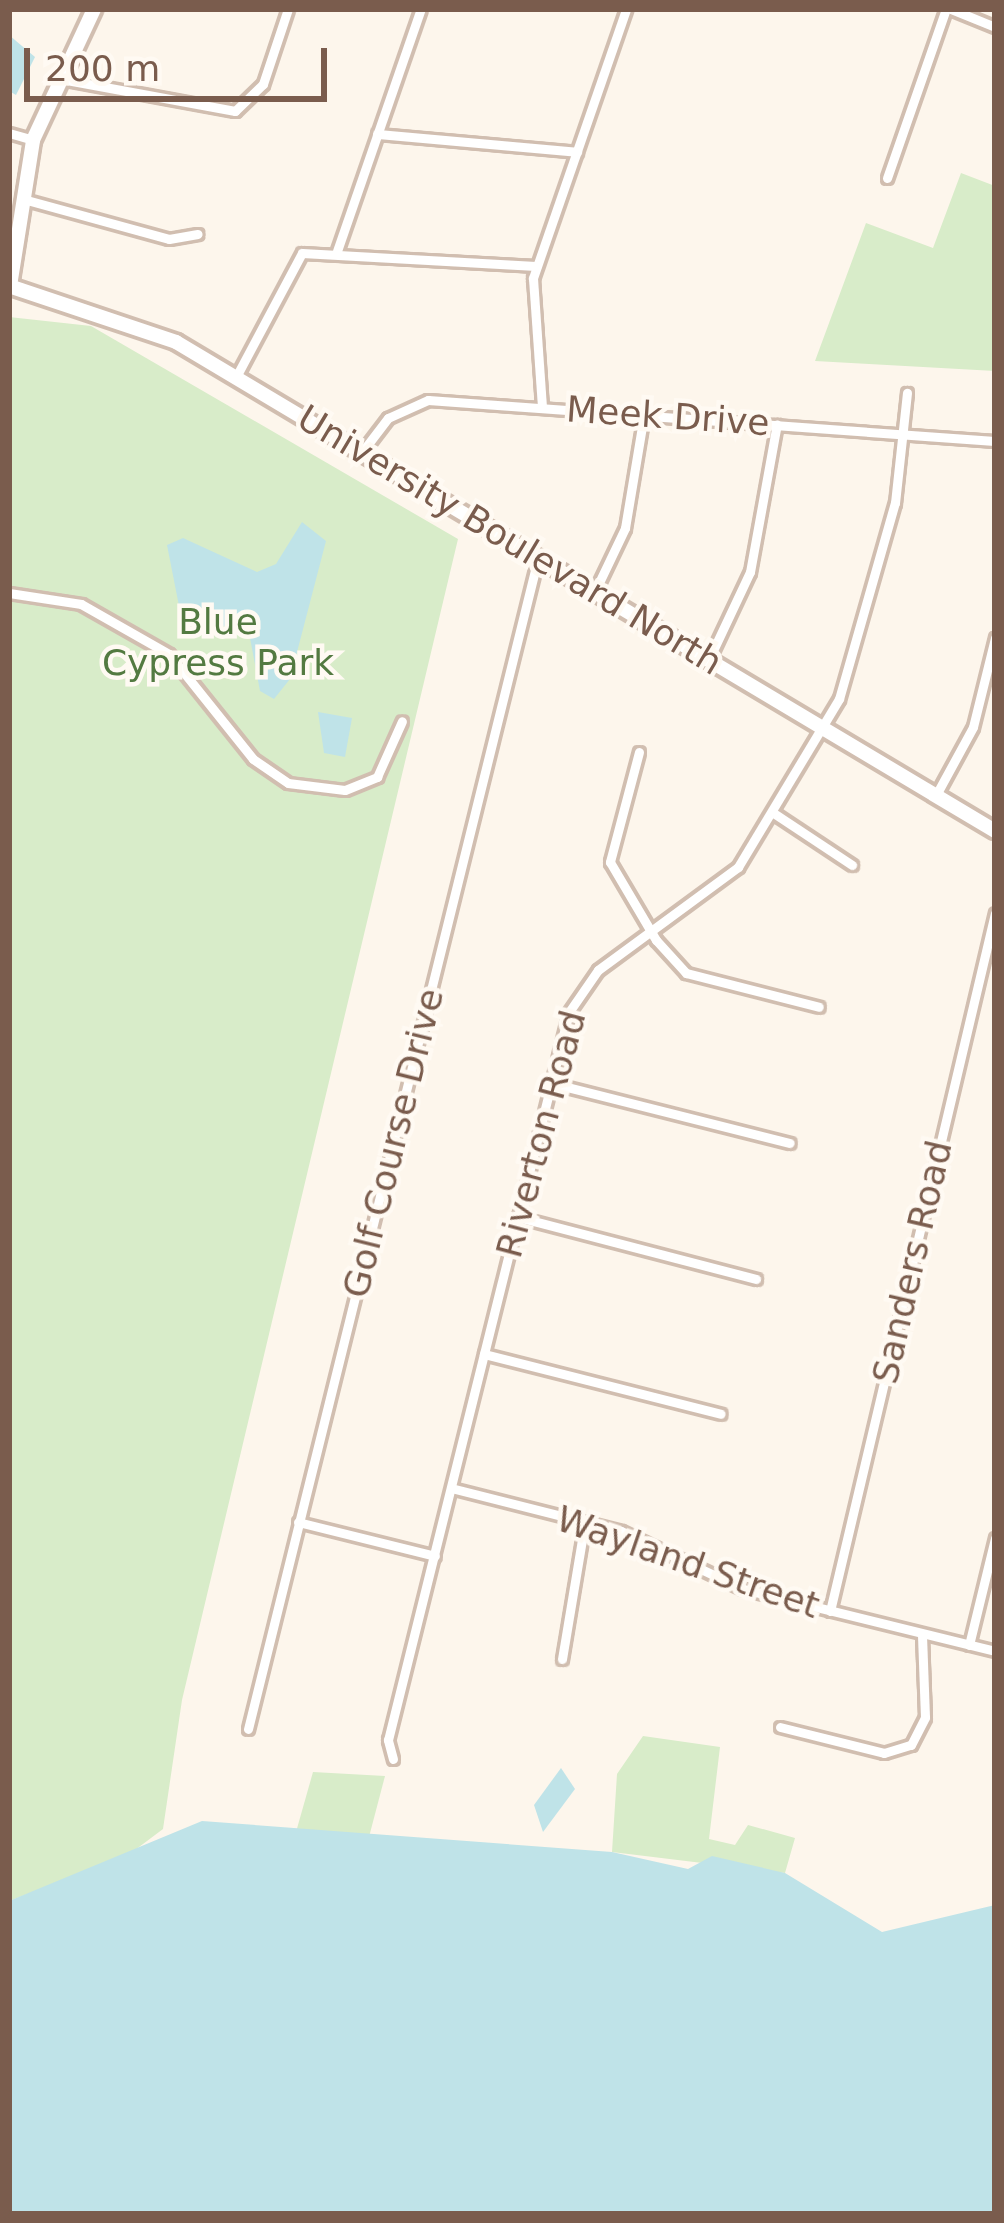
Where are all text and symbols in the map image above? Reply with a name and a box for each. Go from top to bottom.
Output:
scale bar [30,24,333,98]
text: 200 m [45,48,160,89]
street label: Meek Drive [565,387,771,445]
street label: University Boulevard North [290,396,730,684]
park label: Blue Cypress Park [102,599,334,684]
street label: Golf Course Drive [334,984,452,1302]
street label: Riverton Road [487,1006,595,1262]
street label: Sanders Road [863,1136,961,1388]
street label: Wayland Street [551,1497,825,1627]

